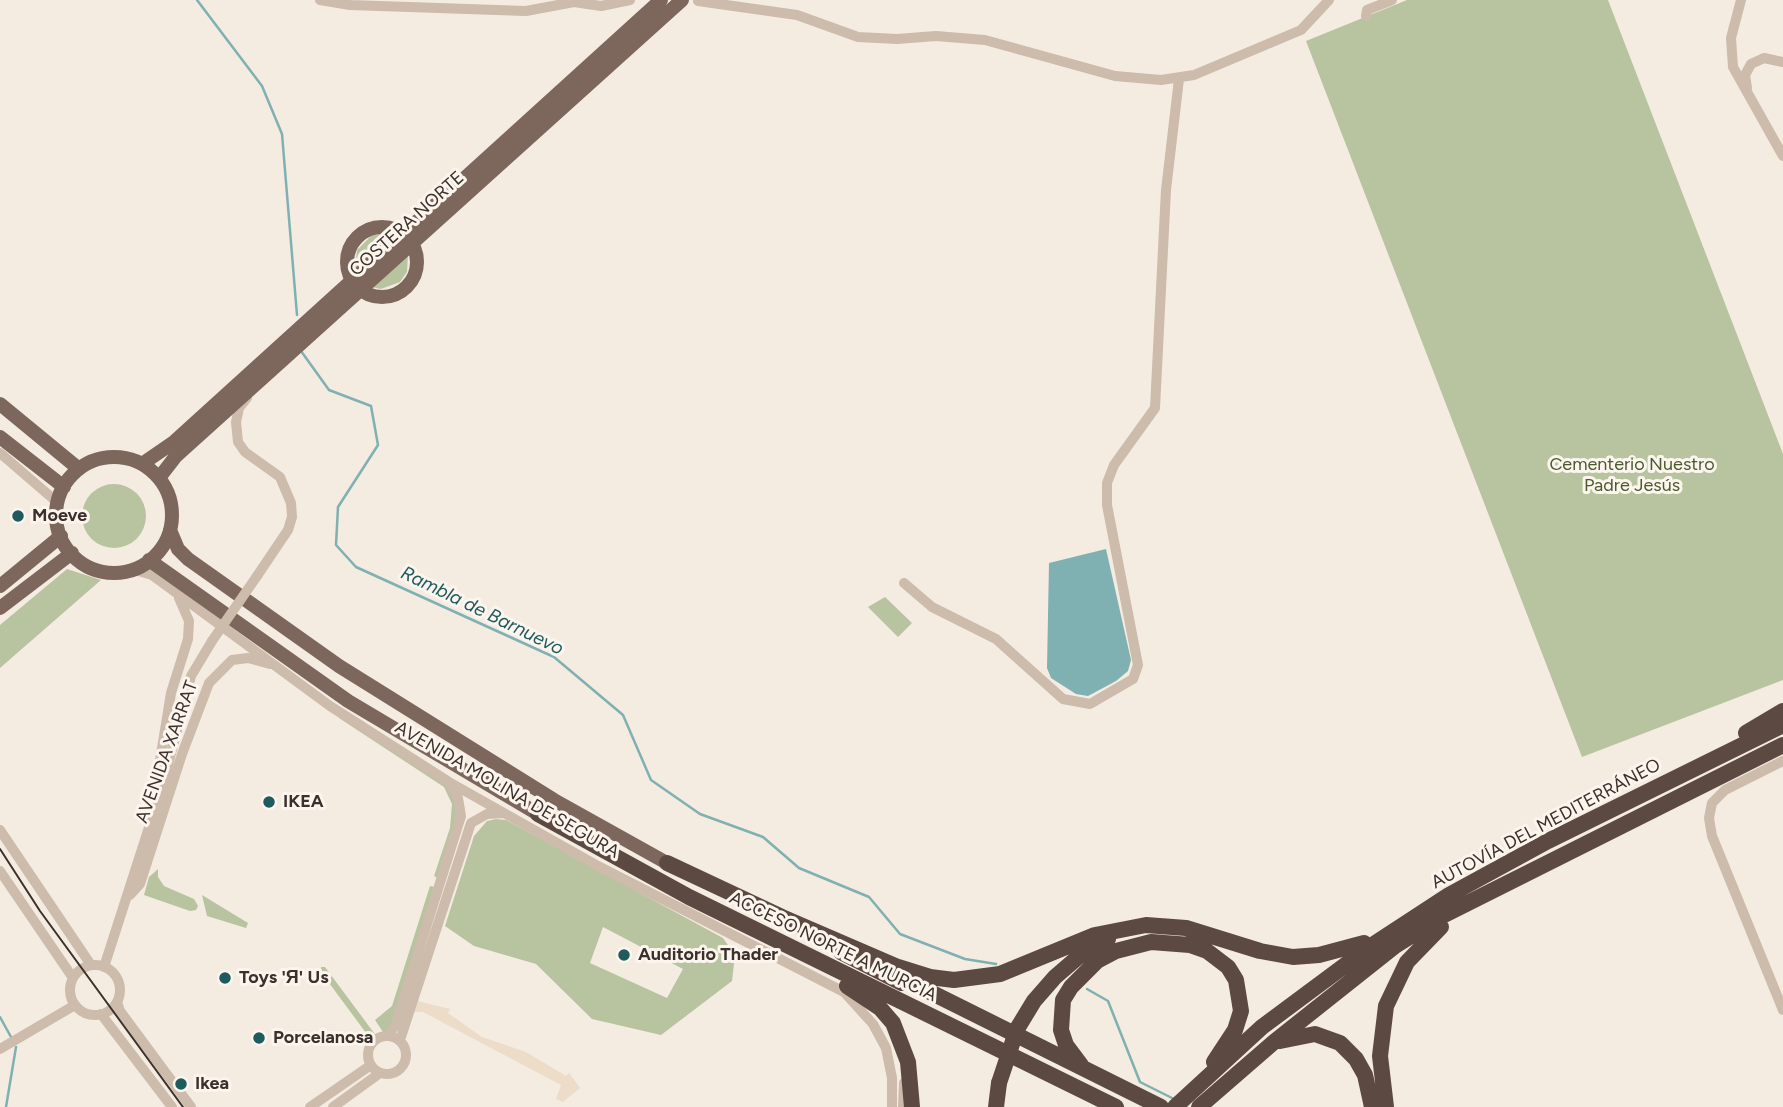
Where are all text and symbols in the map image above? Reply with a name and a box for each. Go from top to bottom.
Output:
street label: COSTERA NORTE [345,167,469,281]
park label: Cementerio Nuestro Padre Jesús [1549,454,1715,496]
place label: Moeve [32,505,87,527]
marker: Moeve [10,508,26,524]
water label: Rambla de Barnuevo [397,562,567,660]
street label: AVENIDA XARRAT [131,678,203,826]
street label: AVENIDA MOLINA DE SEGURA [391,717,623,863]
street label: AUTOVÍA DEL MEDITERRÁNEO [1428,754,1664,894]
place label: IKEA [283,791,324,813]
marker: IKEA [261,794,277,810]
street label: ACCESO NORTE A MURCIA [726,887,940,1007]
place label: Auditorio Thader [638,944,778,966]
marker: Auditorio Thader [616,947,632,963]
place label: Toys 'Я' Us [239,967,329,989]
marker: Toys 'Я' Us [217,970,233,986]
place label: Porcelanosa [273,1027,373,1049]
marker: Porcelanosa [251,1030,267,1046]
place label: Ikea [195,1073,229,1095]
marker: Ikea [173,1076,189,1092]

